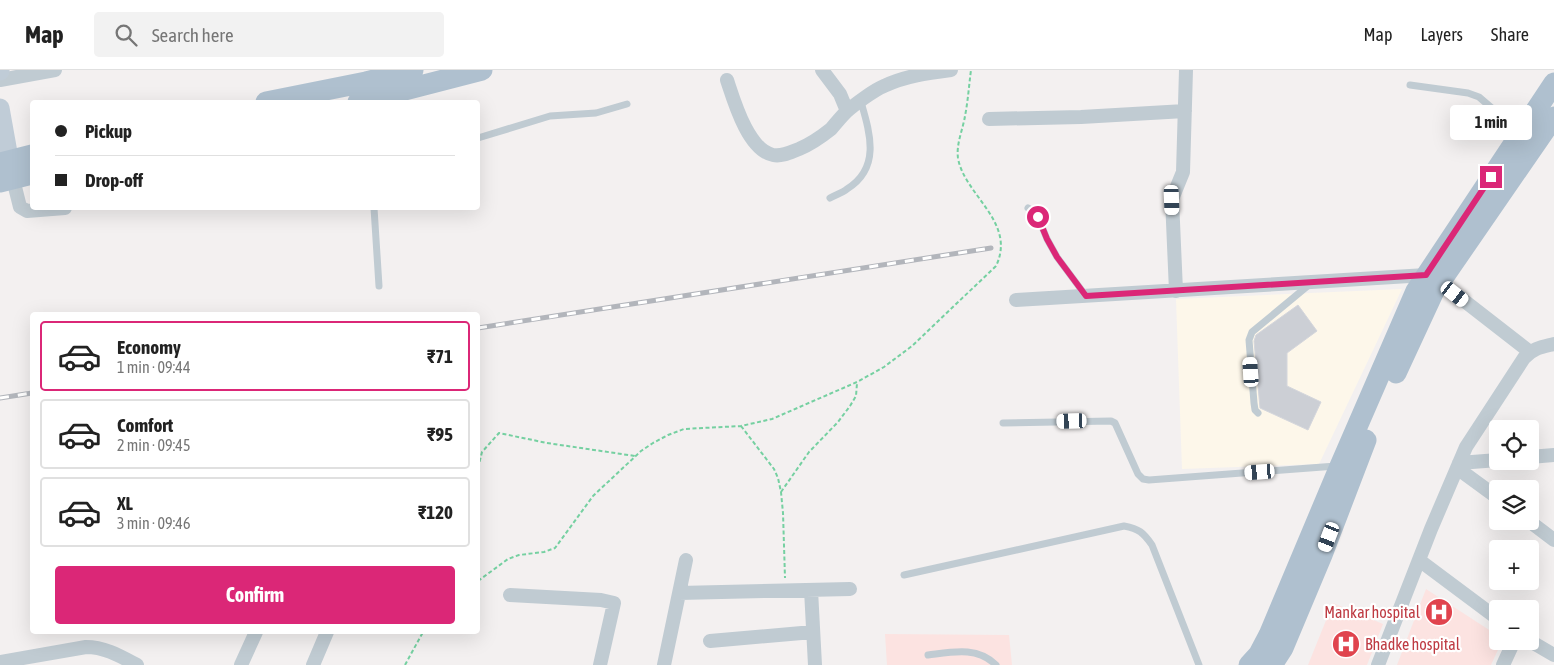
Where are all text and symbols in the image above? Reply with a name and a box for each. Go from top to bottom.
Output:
search box [94,12,444,57]
text: Map [25,21,64,48]
icon: search [112,21,140,49]
text: Search here [152,24,234,46]
text: Map [1363,24,1392,45]
text: Layers [1420,24,1463,45]
text: Share [1491,24,1529,45]
callout: 1 min [1450,104,1532,140]
text: 1 min [1475,113,1507,131]
text: Pickup [85,120,132,142]
route end [1480,166,1502,188]
text: Drop-off [85,169,143,191]
car [1163,185,1180,215]
route start [1027,206,1049,228]
car [1438,279,1471,309]
icon: car [57,334,102,379]
text: Economy [117,336,181,358]
text: ₹71 [427,345,453,367]
car [1242,357,1259,387]
text: 1 min · 09:44 [117,358,190,376]
icon: car [57,412,102,457]
car [1056,413,1087,429]
text: Comfort [117,414,173,436]
map controls [1489,420,1539,650]
button: locate [1489,420,1539,470]
text: ₹95 [427,423,453,445]
text: 2 min · 09:45 [117,436,190,454]
car [1244,463,1275,481]
button: layers [1489,480,1539,530]
icon: car [57,490,102,535]
text: XL [117,492,133,514]
text: ₹120 [418,501,453,523]
text: 3 min · 09:46 [117,514,190,532]
car [1316,520,1341,554]
button: + [1489,540,1539,590]
button: Confirm [55,566,455,624]
hospital icon: Mankar hospital [1424,597,1454,627]
button: − [1489,600,1539,650]
place label: Mankar hospital [1324,603,1421,622]
hospital icon: Bhadke hospital [1331,629,1361,659]
place label: Bhadke hospital [1365,635,1461,654]

